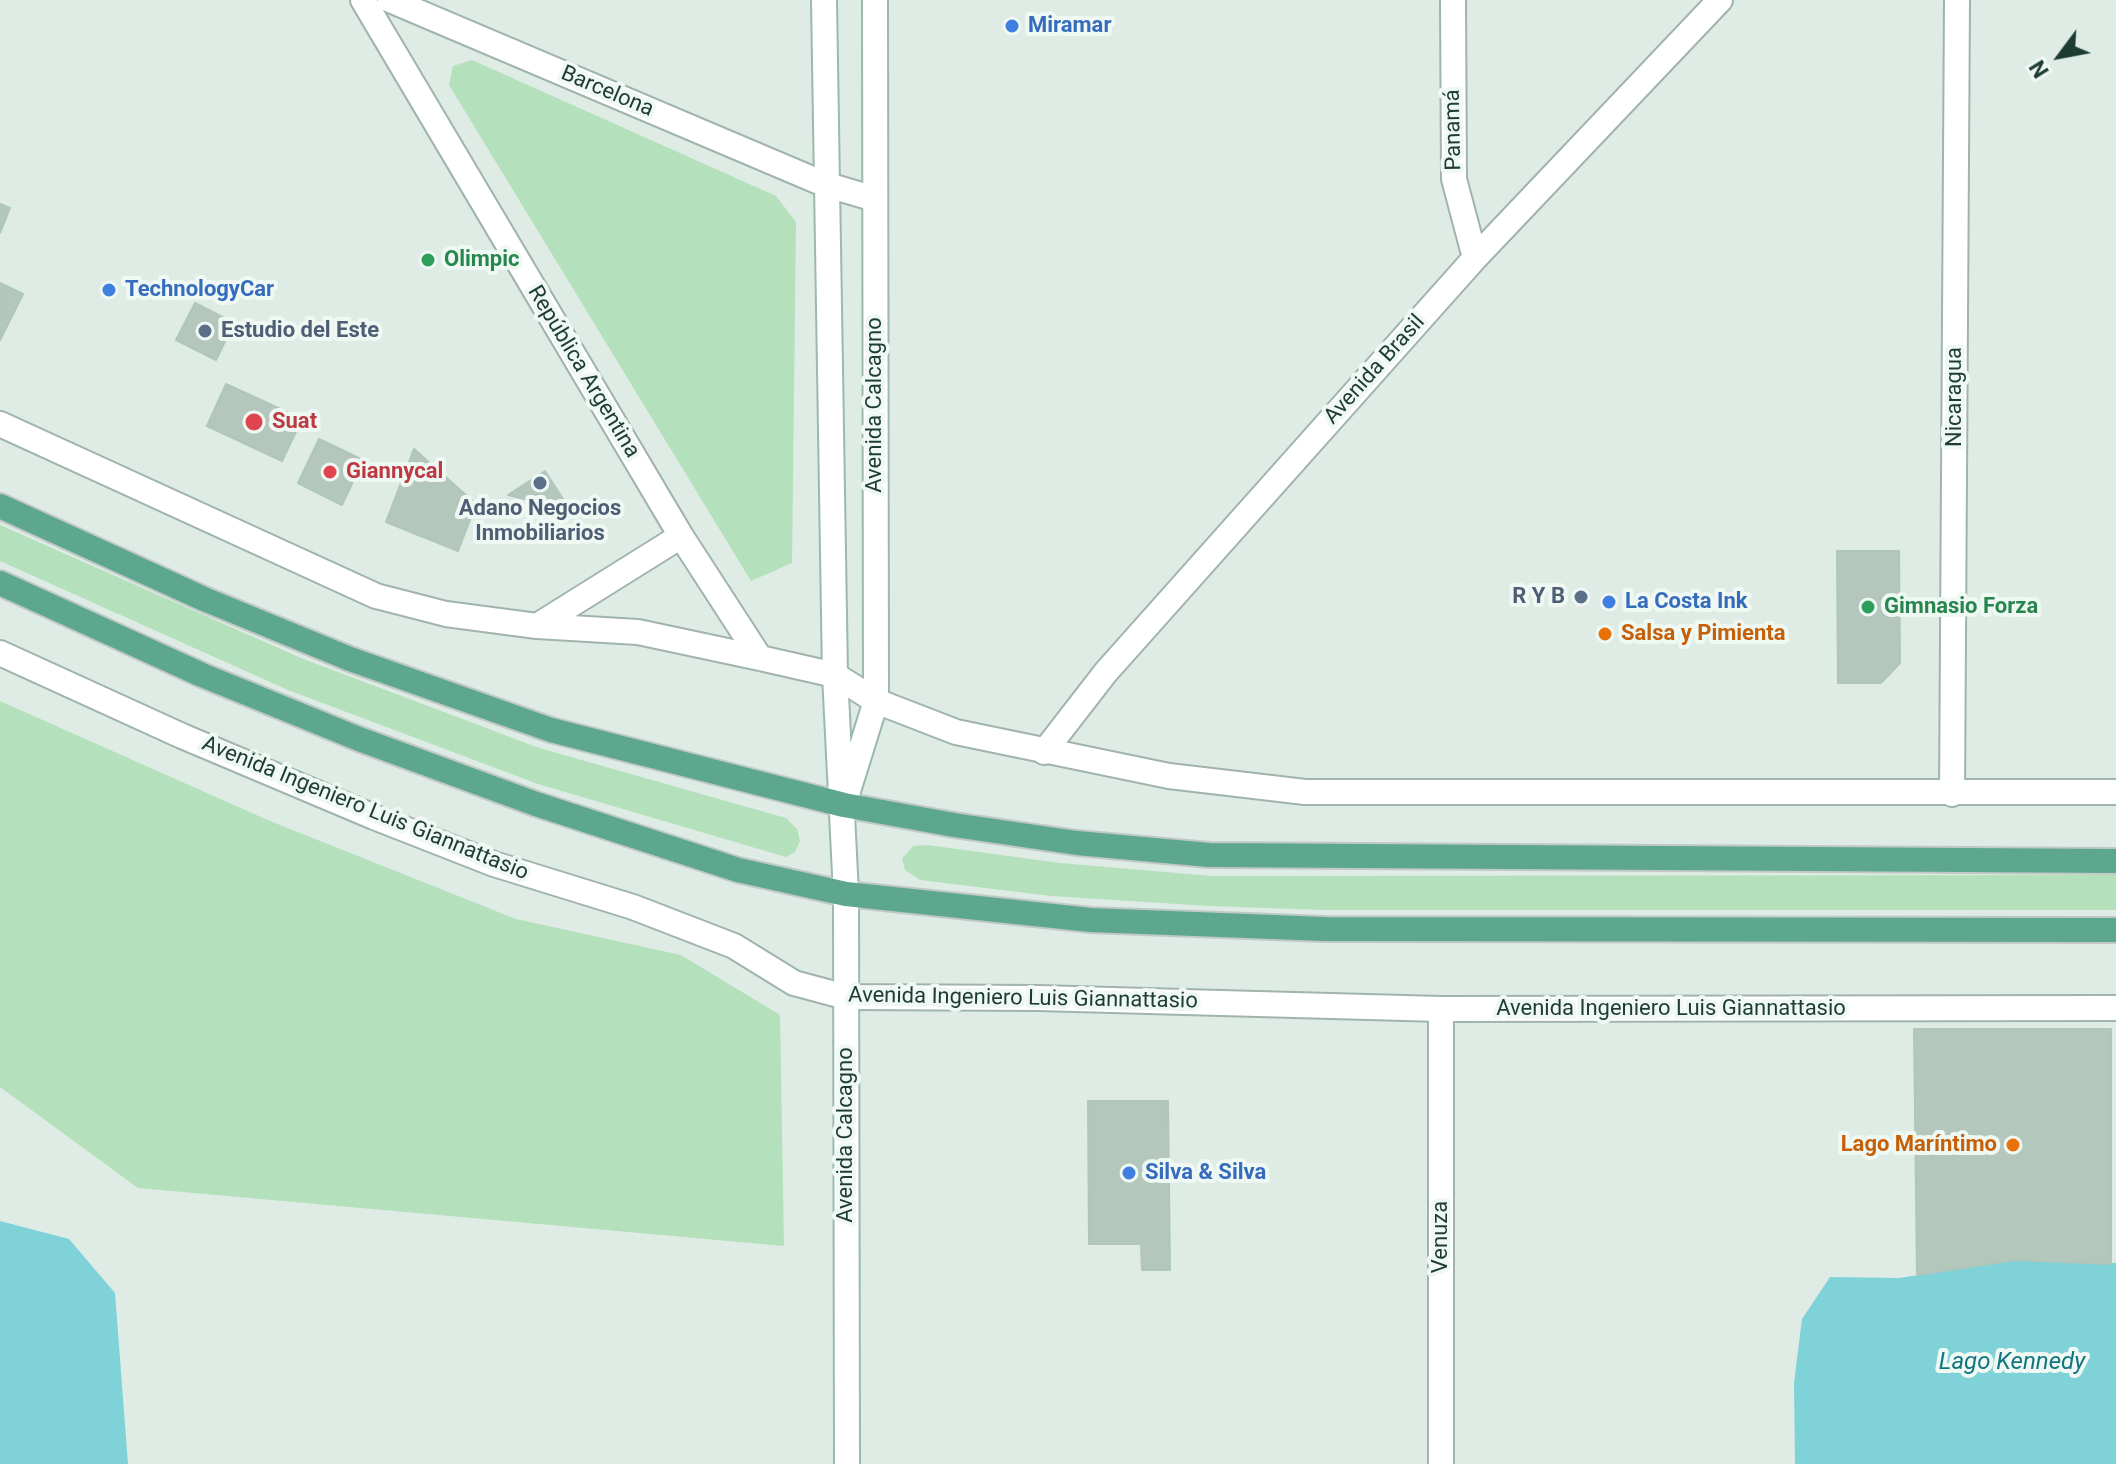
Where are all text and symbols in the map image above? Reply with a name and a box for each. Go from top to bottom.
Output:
place label: Miramar [1028,13,1111,39]
north arrow [2020,16,2100,96]
marker: Miramar [1003,17,1021,35]
text: N [2025,56,2054,82]
street label: Barcelona [557,61,657,123]
street label: Panamá [1440,89,1468,171]
place label: Olimpic [444,247,520,273]
marker: Olimpic [419,251,437,269]
place label: TechnologyCar [125,277,274,303]
marker: TechnologyCar [100,281,118,299]
street label: República Argentina [521,281,645,463]
street label: Avenida Brasil [1319,310,1431,430]
street label: Avenida Calcagno [862,317,888,493]
place label: Estudio del Este [221,318,379,344]
marker: Estudio del Este [196,322,214,340]
street label: Nicaragua [1942,347,1968,447]
place label: Suat [272,409,317,435]
marker: Suat [243,411,265,433]
place label: Giannycal [346,459,443,485]
marker: Giannycal [321,463,339,481]
marker: Adano Negocios Inmobiliarios [531,474,549,492]
place label: Adano Negocios Inmobiliarios [459,496,621,548]
place label: R Y B [1512,584,1565,610]
marker: R Y B [1572,588,1590,606]
place label: La Costa Ink [1625,589,1747,615]
marker: La Costa Ink [1600,593,1618,611]
place label: Gimnasio Forza [1884,594,2038,620]
marker: Gimnasio Forza [1859,598,1877,616]
place label: Salsa y Pimienta [1621,621,1786,647]
marker: Salsa y Pimienta [1596,625,1614,643]
street label: Avenida Ingeniero Luis Giannattasio [198,731,532,887]
street label: Avenida Ingeniero Luis Giannattasio [848,983,1198,1015]
street label: Avenida Ingeniero Luis Giannattasio [1496,996,1846,1022]
street label: Avenida Calcagno [833,1047,859,1223]
place label: Lago Maríntimo [1841,1132,1997,1158]
marker: Lago Maríntimo [2004,1136,2022,1154]
place label: Silva & Silva [1145,1160,1266,1186]
marker: Silva & Silva [1120,1164,1138,1182]
street label: Venuza [1428,1201,1454,1273]
water label: Lago Kennedy [1939,1349,2085,1377]

